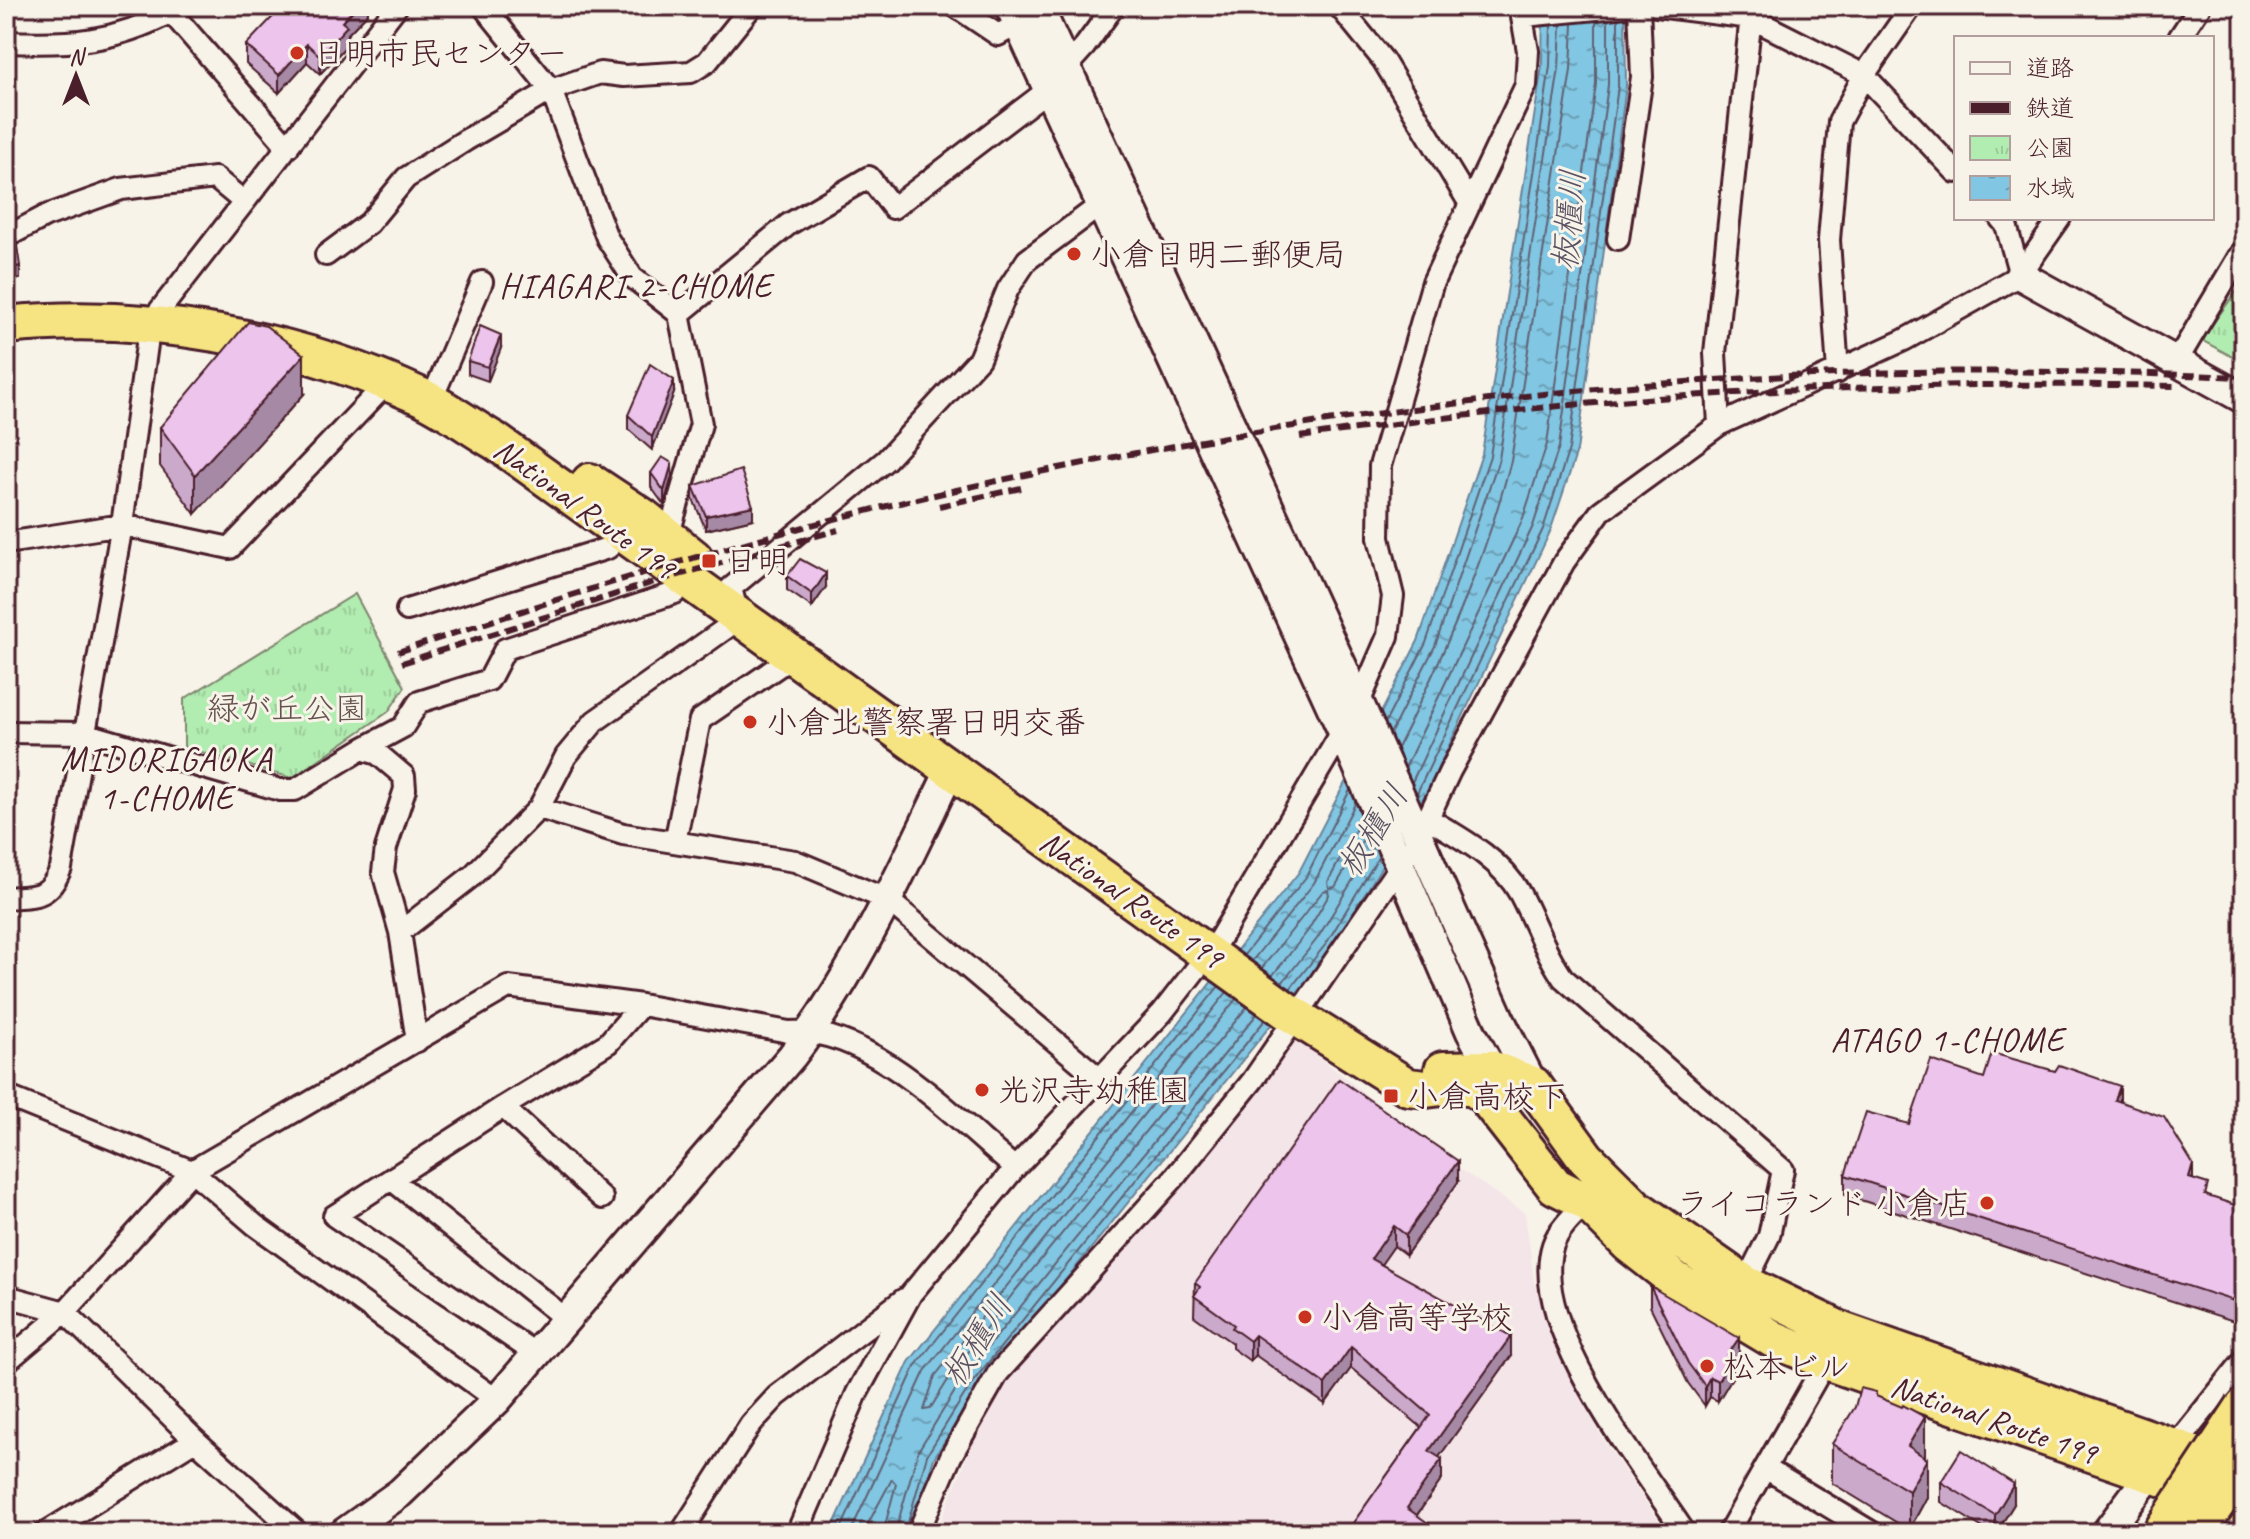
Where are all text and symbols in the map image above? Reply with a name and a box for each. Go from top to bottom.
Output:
place label: 日明市民センター [313,33,568,74]
north arrow [36,36,116,116]
legend [1954,36,2214,220]
text: N [69,43,86,71]
marker: 日明市民センター [288,44,306,62]
text: 道路 [2026,53,2074,83]
text: 鉄道 [2026,93,2074,123]
text: 公園 [2026,133,2074,163]
water label: 板櫃川 [1543,167,1594,273]
text: 水域 [2026,173,2074,203]
place label: 小倉日明二郵便局 [1090,234,1346,275]
marker: 小倉日明二郵便局 [1065,245,1083,263]
district label: HIAGARI 2-CHOME [499,264,775,307]
street label: National Route 199 [486,429,686,590]
place label: 日明 [725,541,789,582]
marker: 日明 [700,552,718,570]
park label: 緑が丘公園 [207,688,367,729]
place label: 小倉北警察署日明交番 [766,702,1086,743]
marker: 小倉北警察署日明交番 [741,713,759,731]
district label: MIDORIGAOKA 1-CHOME [61,737,273,819]
water label: 板櫃川 [1327,776,1418,885]
street label: National Route 199 [1032,821,1233,979]
district label: ATAGO 1-CHOME [1831,1018,2067,1061]
place label: 光沢寺幼稚園 [998,1070,1190,1111]
place label: 小倉高校下 [1407,1076,1567,1117]
marker: 光沢寺幼稚園 [973,1081,991,1099]
marker: 小倉高校下 [1382,1087,1400,1105]
place label: ライコランド 小倉店 [1677,1183,1971,1224]
marker: ライコランド 小倉店 [1978,1194,1996,1212]
water label: 板櫃川 [931,1286,1022,1395]
place label: 小倉高等学校 [1321,1297,1513,1338]
marker: 小倉高等学校 [1296,1308,1314,1326]
place label: 松本ビル [1723,1346,1850,1387]
marker: 松本ビル [1698,1357,1716,1375]
street label: National Route 199 [1886,1365,2104,1475]

